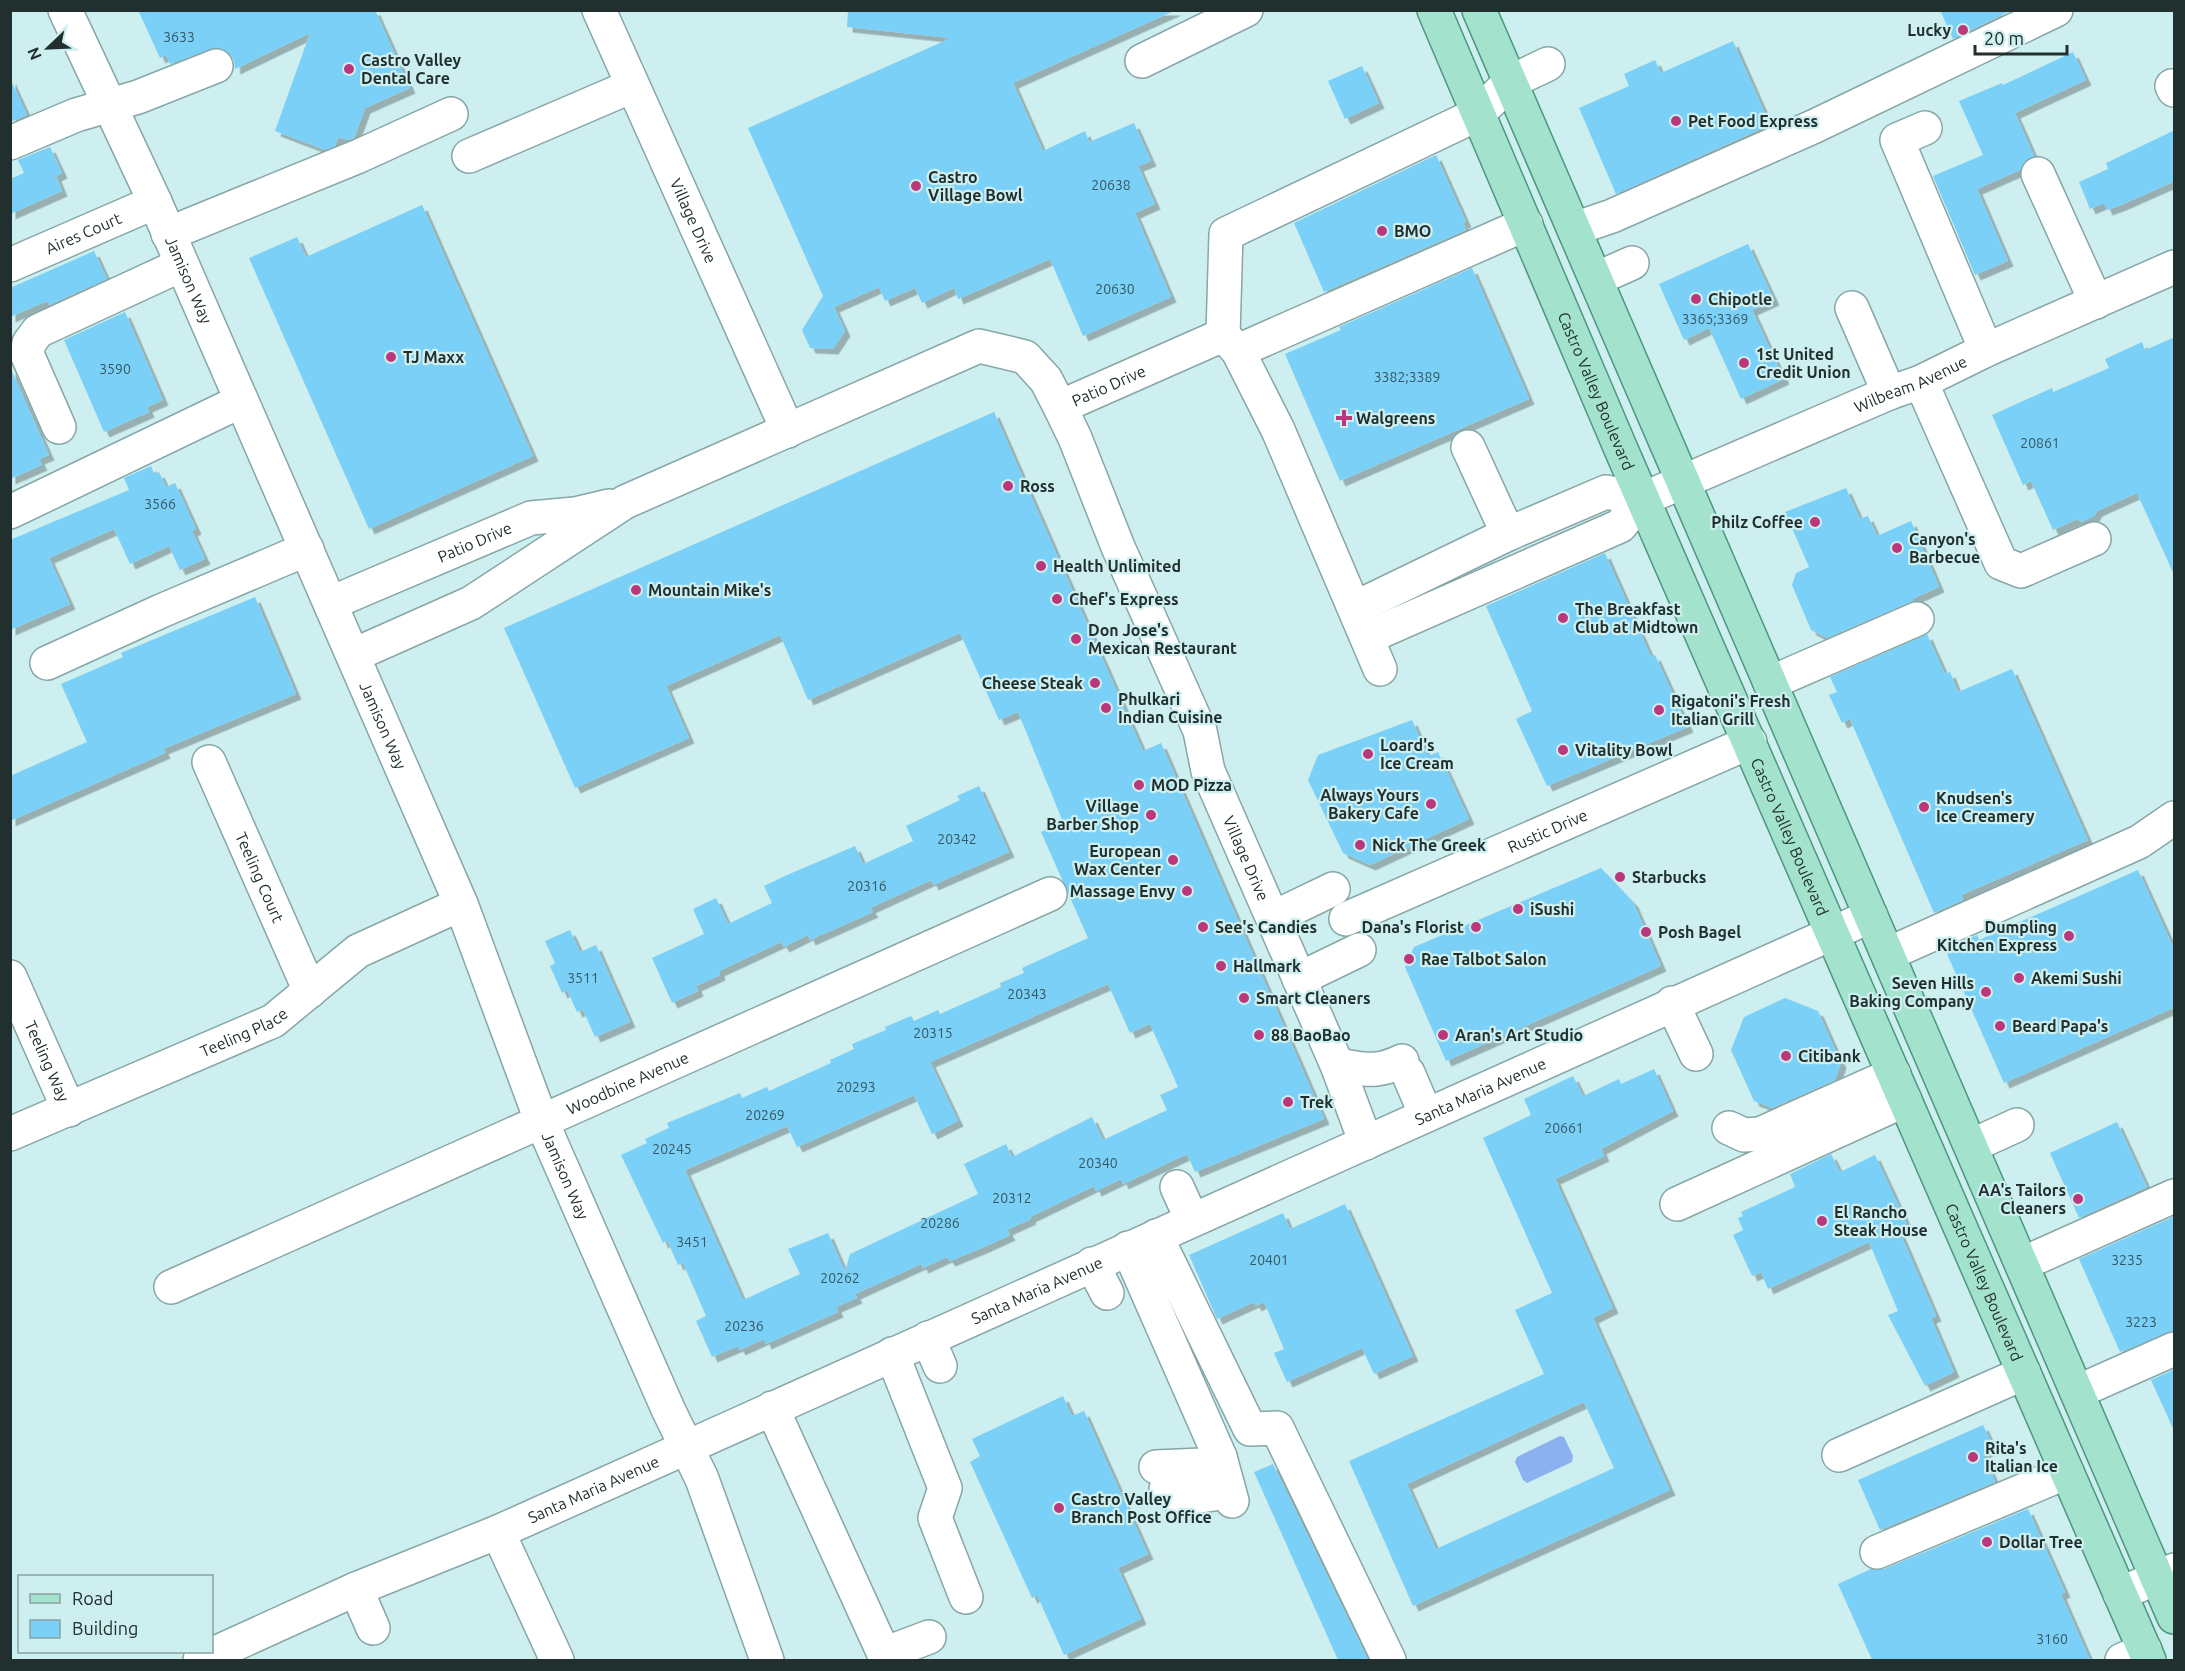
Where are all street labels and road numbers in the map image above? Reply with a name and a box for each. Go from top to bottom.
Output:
street label: Village Drive [667,176,720,266]
street label: Aires Court [43,209,125,257]
street label: Jamison Way [162,233,216,327]
street label: Castro Valley Boulevard [1554,309,1638,473]
street label: Wilbeam Avenue [1851,352,1970,416]
street label: Patio Drive [1069,361,1148,410]
street label: Patio Drive [435,518,514,566]
street label: Jamison Way [356,679,410,772]
street label: Castro Valley Boulevard [1748,755,1832,918]
street label: Rustic Drive [1505,805,1590,856]
street label: Village Drive [1220,813,1273,903]
street label: Teeling Court [232,829,288,926]
street label: Teeling Place [197,1004,291,1060]
street label: Teeling Way [22,1018,73,1104]
street label: Woodbine Avenue [564,1048,691,1118]
street label: Santa Maria Avenue [1412,1054,1549,1129]
street label: Jamison Way [538,1129,593,1222]
street label: Castro Valley Boulevard [1942,1200,2027,1364]
street label: Santa Maria Avenue [968,1253,1105,1328]
street label: Santa Maria Avenue [525,1452,662,1526]

